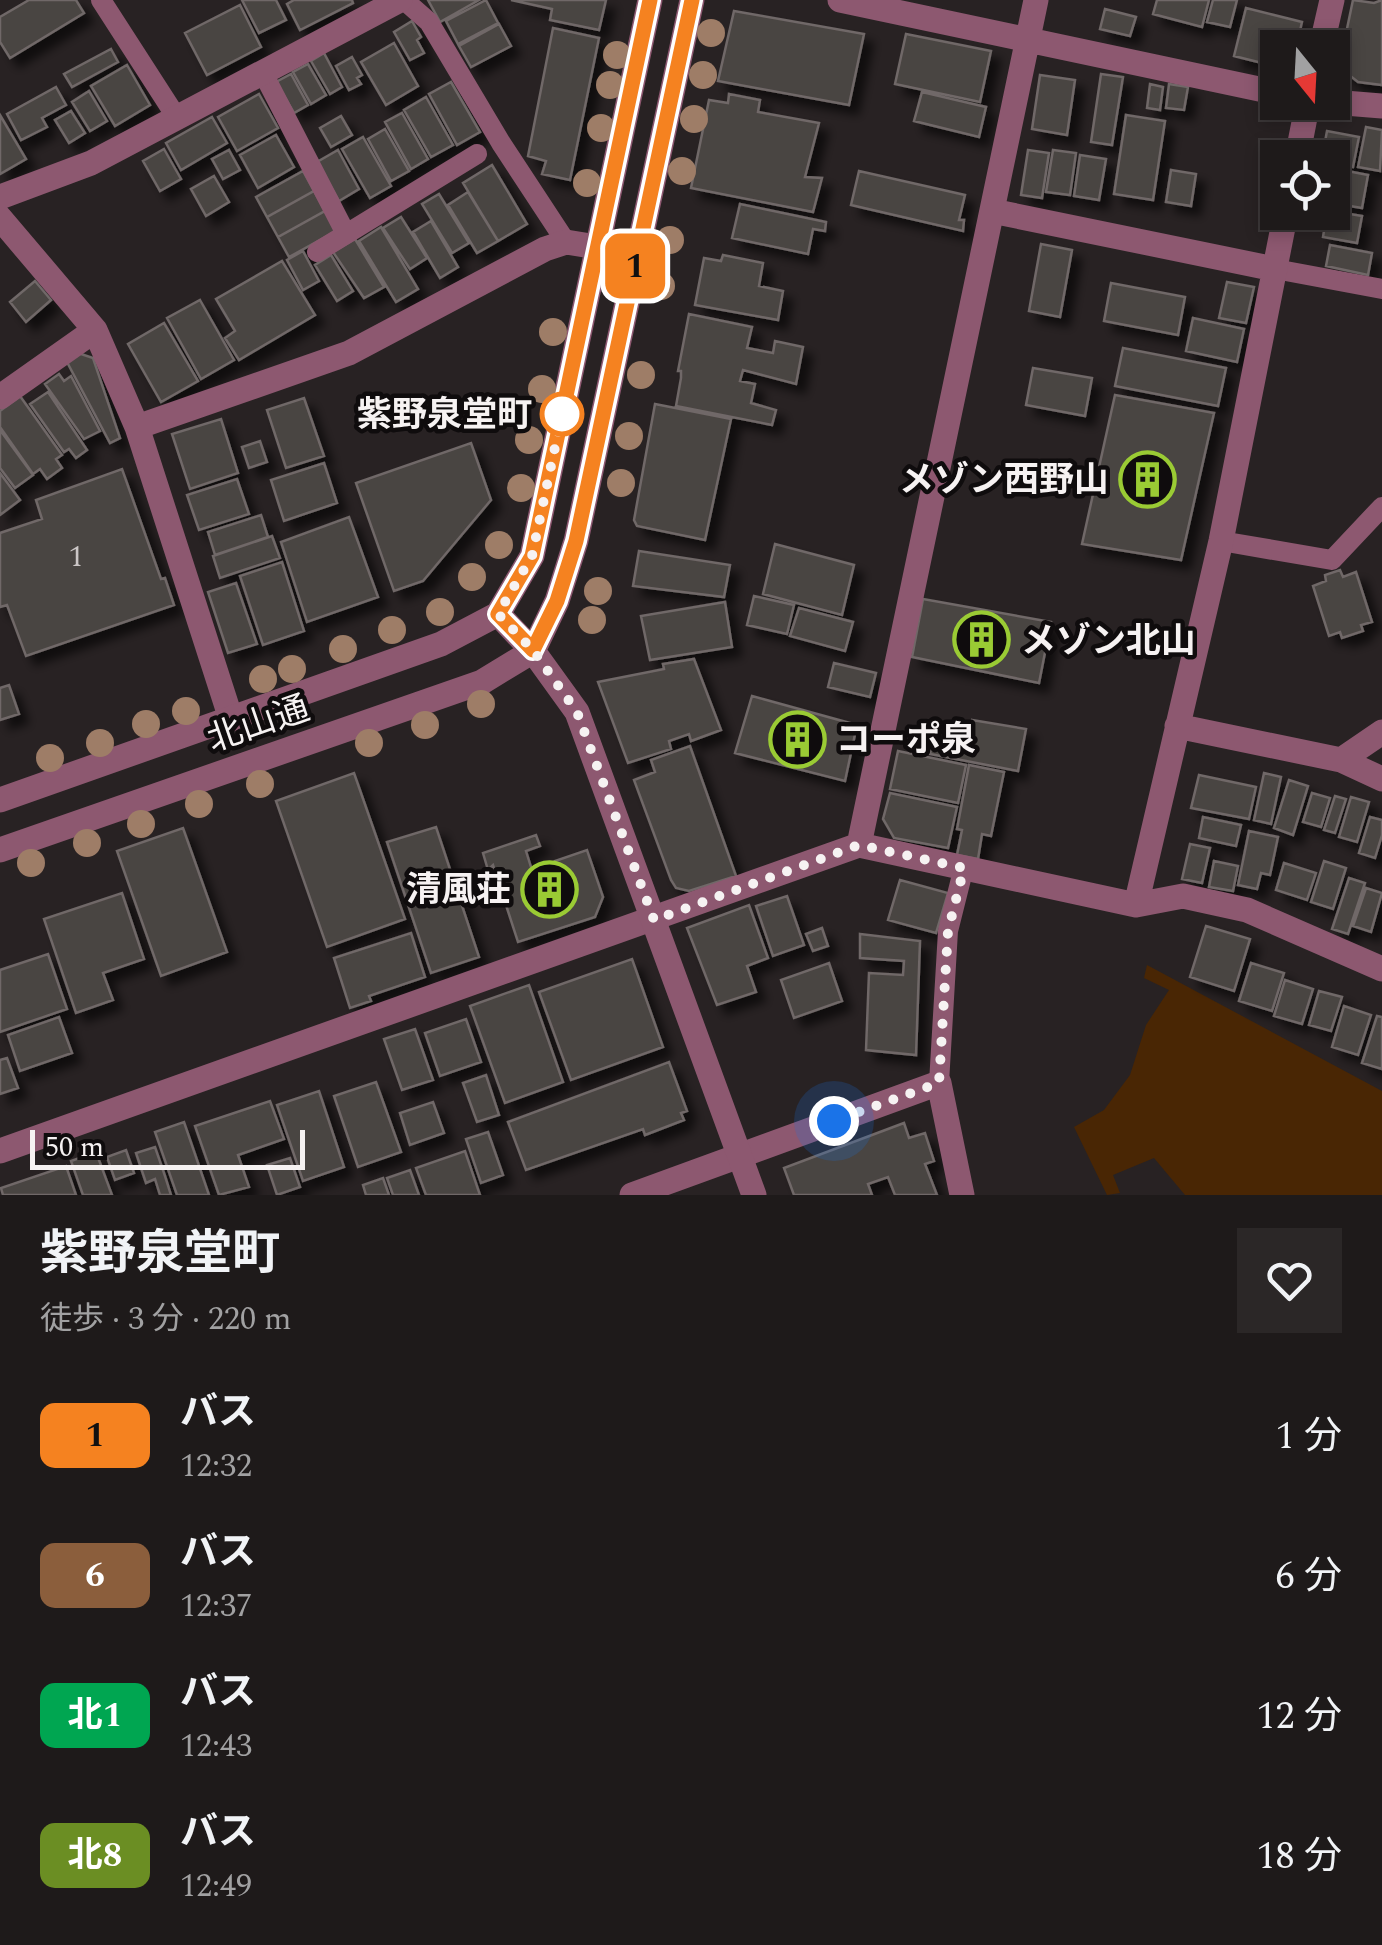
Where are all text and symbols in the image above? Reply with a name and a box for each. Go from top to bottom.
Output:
north arrow [1260,30,1350,120]
map controls [1260,30,1350,230]
button: locate [1260,140,1350,230]
line badge: 1 [602,234,668,298]
text: 1 [625,240,645,293]
place label: 紫野泉堂町 [357,389,532,442]
marker: 紫野泉堂町 [541,393,583,435]
building icon: メゾン西野山 [1118,449,1178,509]
place label: メゾン西野山 [899,454,1109,507]
house number: 1 [69,534,84,580]
building icon: メゾン北山 [952,610,1012,670]
place label: メゾン北山 [1021,615,1196,668]
street label: 北山通 [200,682,317,767]
building icon: コーポ泉 [767,709,827,769]
place label: コーポ泉 [836,714,976,767]
building icon: 清風荘 [520,859,580,919]
place label: 清風荘 [406,864,511,917]
your location [809,1096,859,1146]
scale bar [30,1125,305,1170]
text: 50 m [45,1126,104,1169]
text: 紫野泉堂町 [40,1218,280,1291]
button: heart [1237,1228,1342,1333]
text: 徒歩 · 3 分 · 220 m [40,1295,292,1344]
text: バス [180,1384,256,1442]
text: 1 分 [1275,1408,1342,1466]
text: 1 [85,1409,105,1462]
text: 12:32 [180,1442,252,1491]
text: バス [180,1524,256,1582]
text: 6 分 [1275,1548,1342,1606]
text: 6 [85,1549,105,1602]
text: 12:37 [180,1582,252,1631]
text: バス [180,1664,256,1722]
text: 12 分 [1256,1688,1342,1746]
text: 北1 [68,1689,122,1742]
text: 12:43 [180,1722,252,1771]
text: バス [180,1804,256,1862]
text: 18 分 [1256,1828,1342,1886]
text: 北8 [68,1829,122,1882]
text: 12:49 [180,1862,252,1911]

